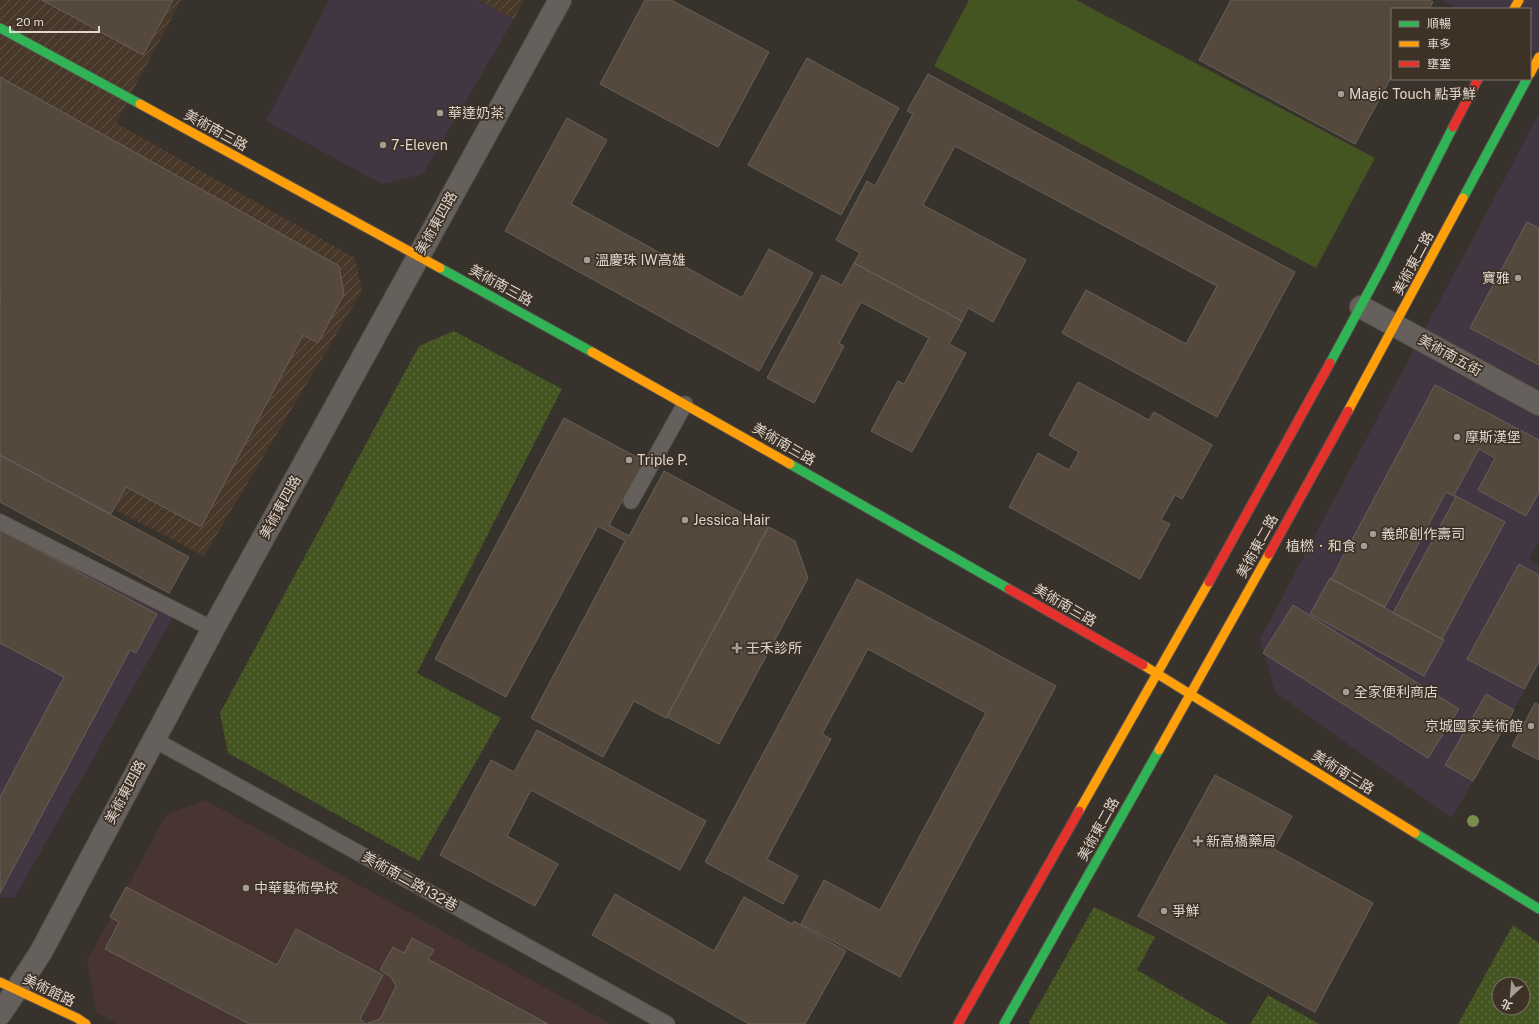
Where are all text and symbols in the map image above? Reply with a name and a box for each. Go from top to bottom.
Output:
scale bar [10,8,99,34]
legend [1391,8,1531,80]
text: 20 m [16,15,44,29]
text: 順暢 [1427,17,1451,31]
text: 車多 [1427,37,1451,51]
text: 壅塞 [1427,57,1451,71]
place label: Magic Touch 點爭鮮 [1349,86,1477,102]
marker: Magic Touch 點爭鮮 [1336,89,1346,99]
place label: 華達奶茶 [448,105,504,121]
street label: 美術南三路 [182,106,250,154]
marker: 華達奶茶 [435,108,445,118]
place label: 7-Eleven [391,137,448,153]
marker: 7-Eleven [378,140,388,150]
street label: 美術東四路 [412,189,460,257]
street label: 美術東二路 [1390,228,1436,298]
place label: 溫慶珠 IW高雄 [595,252,686,268]
marker: 溫慶珠 IW高雄 [582,255,592,265]
street label: 美術南三路 [467,261,535,309]
place label: 寶雅 [1482,270,1510,286]
marker: 寶雅 [1513,273,1523,283]
street label: 美術南五街 [1416,331,1484,379]
street label: 美術南三路 [750,420,818,468]
place label: 摩斯漢堡 [1465,429,1521,445]
marker: 摩斯漢堡 [1452,432,1462,442]
place label: Triple P. [637,452,688,468]
marker: Triple P. [624,455,634,465]
street label: 美術東四路 [256,473,304,541]
place label: Jessica Hair [693,512,770,528]
street label: 美術東二路 [1233,512,1281,580]
marker: Jessica Hair [680,515,690,525]
place label: 義郎創作壽司 [1381,526,1465,542]
marker: 義郎創作壽司 [1368,529,1378,539]
place label: 植橪．和食 [1286,538,1356,554]
marker: 植橪．和食 [1359,541,1369,551]
street label: 美術南三路 [1031,581,1099,629]
place label: 壬禾診所 [746,640,802,656]
marker: 壬禾診所 [731,642,743,654]
place label: 全家便利商店 [1354,684,1438,700]
marker: 全家便利商店 [1341,687,1351,697]
place label: 京城國家美術館 [1425,718,1523,734]
marker: 京城國家美術館 [1526,721,1536,731]
street label: 美術南三路 [1309,747,1377,797]
street label: 美術東四路 [102,757,148,827]
street label: 美術東二路 [1074,795,1122,863]
place label: 新高橋藥局 [1206,833,1276,849]
marker: 新高橋藥局 [1193,836,1203,846]
street label: 美術南二路132巷 [359,848,461,914]
place label: 中華藝術學校 [254,880,338,896]
marker: 中華藝術學校 [241,883,251,893]
place label: 爭鮮 [1172,903,1200,919]
marker: 爭鮮 [1159,906,1169,916]
street label: 美術館路 [20,971,78,1009]
north arrow [1491,976,1531,1016]
text: 北 [1499,997,1514,1013]

